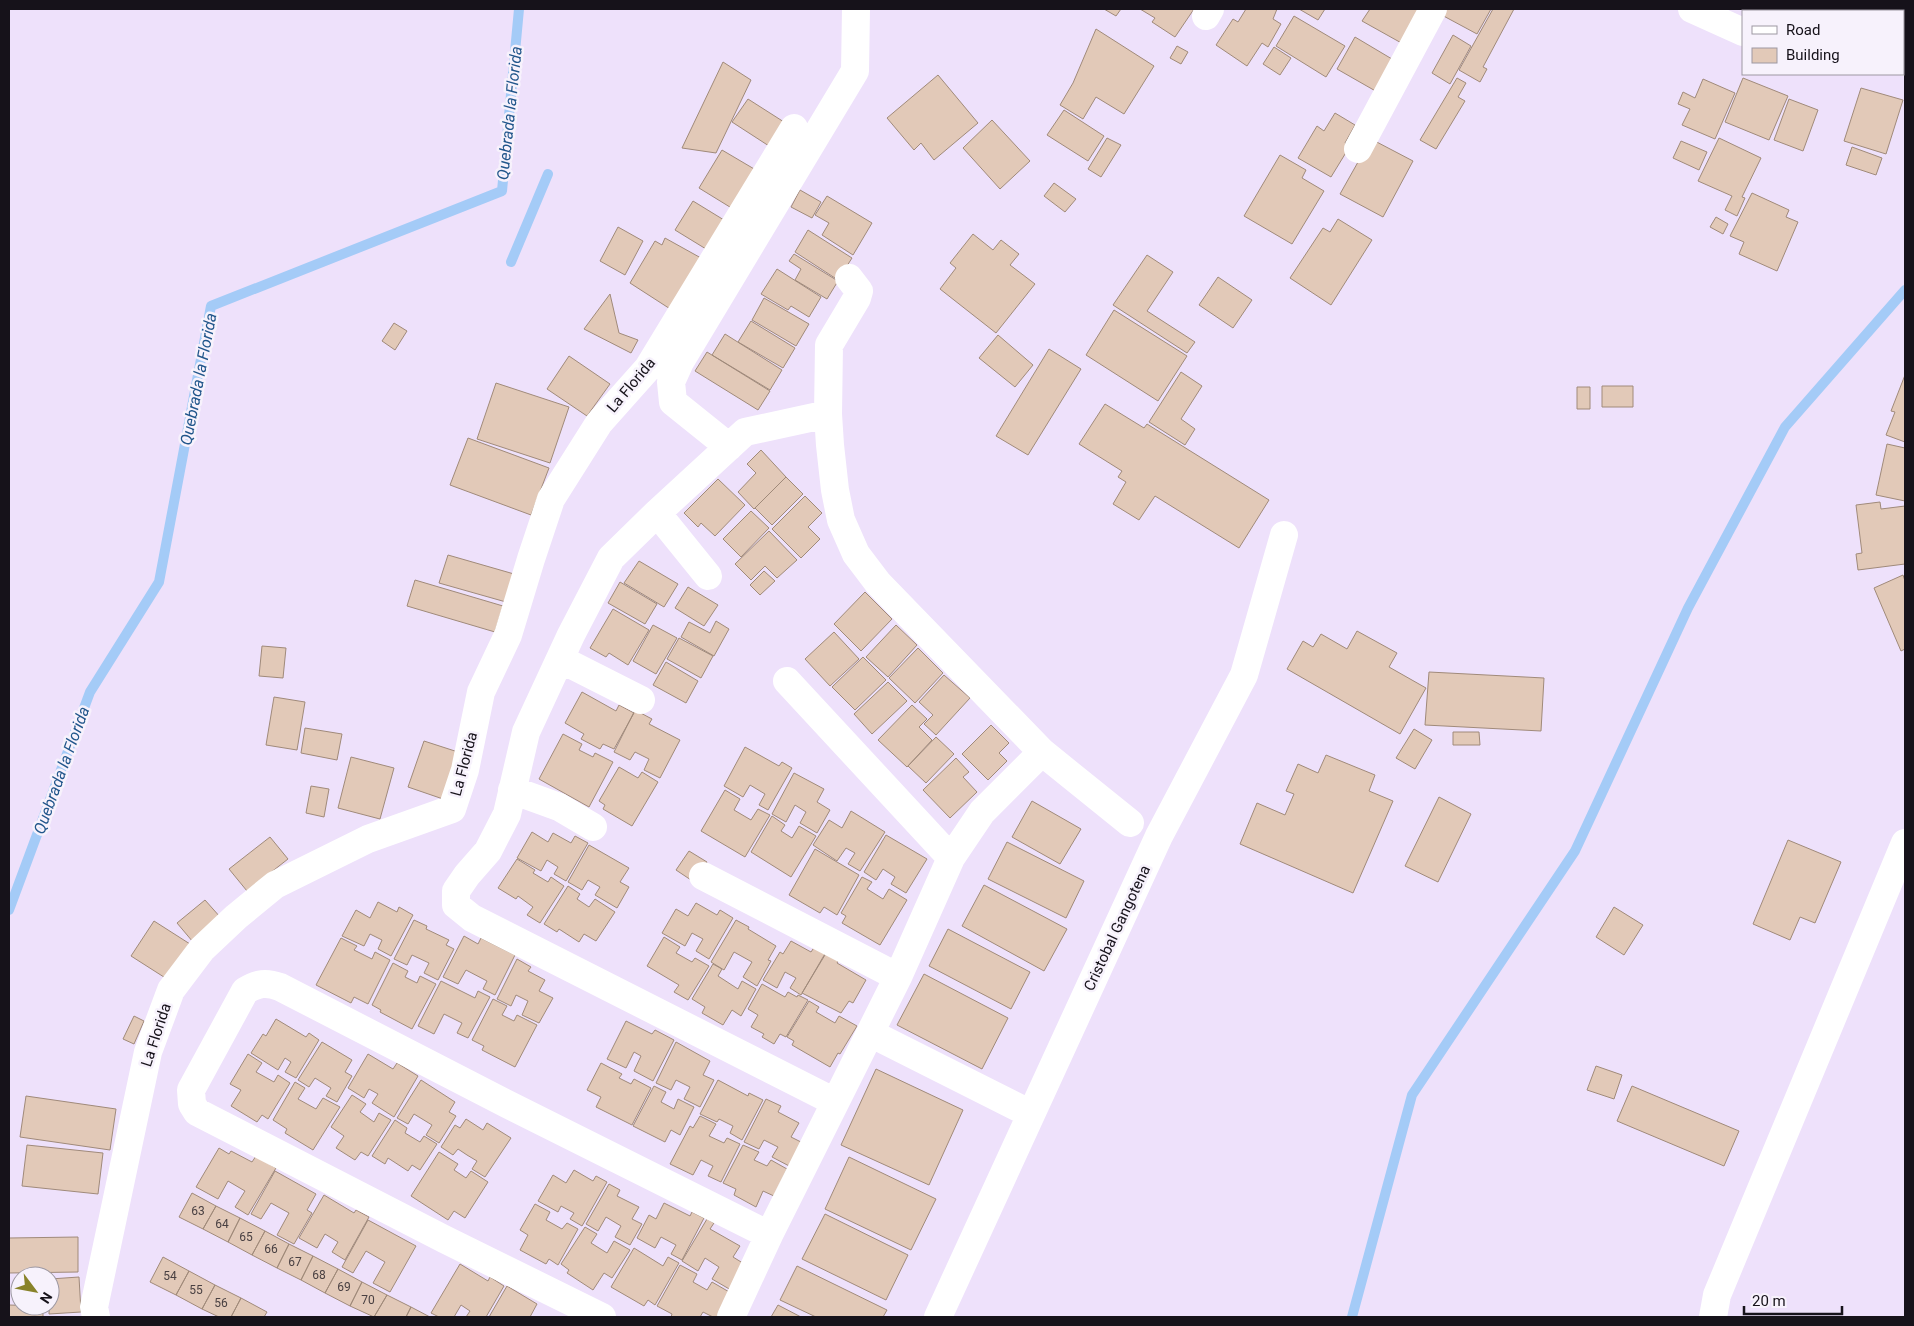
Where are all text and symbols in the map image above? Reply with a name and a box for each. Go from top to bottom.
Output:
legend [1742,10,1904,75]
text: Road [1786,21,1820,39]
water label: Quebrada la Florida [493,45,526,181]
text: Building [1786,46,1840,64]
water label: Quebrada la Florida [176,311,221,447]
street label: La Florida [603,354,659,416]
water label: Quebrada la Florida [30,704,93,837]
street label: La Florida [447,730,481,798]
street label: Cristobal Gangotena [1080,862,1154,994]
street label: La Florida [137,1001,175,1069]
house number: 63 [191,1204,205,1218]
house number: 64 [215,1217,229,1231]
house number: 65 [239,1230,253,1244]
house number: 66 [264,1242,278,1256]
house number: 67 [288,1255,302,1269]
north arrow [10,1266,60,1316]
house number: 68 [312,1268,326,1282]
house number: 54 [163,1269,177,1283]
house number: 69 [337,1280,351,1294]
house number: 55 [189,1283,203,1297]
scale bar [1744,1284,1842,1316]
text: N [37,1289,55,1306]
text: 20 m [1752,1292,1786,1310]
house number: 70 [361,1293,375,1307]
house number: 56 [214,1296,228,1310]

